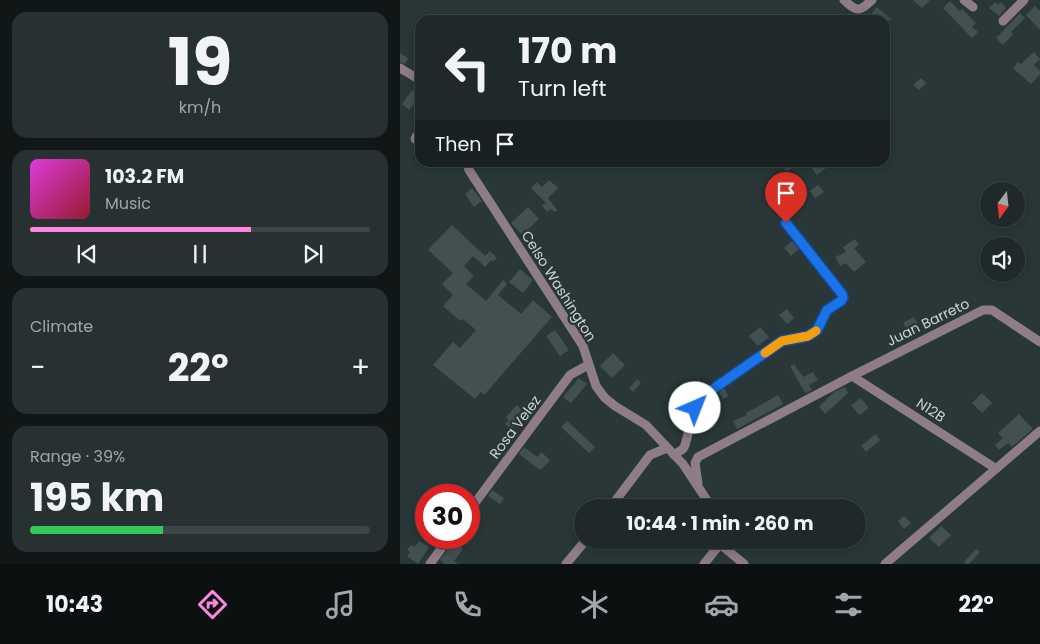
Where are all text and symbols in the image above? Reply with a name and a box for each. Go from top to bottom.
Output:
text: 19 [168,17,232,108]
text: 170 m [518,26,617,75]
icon: left [435,35,500,100]
text: Turn left [518,73,606,104]
text: km/h [179,96,221,119]
icon: arrive [491,130,519,158]
text: Then [435,131,481,158]
text: 103.2 FM [105,163,184,190]
pin [765,172,807,223]
icon: arrive [772,179,800,207]
north arrow [980,182,1025,228]
map controls [980,182,1025,282]
text: Music [105,192,151,215]
street label: Celso Washington [517,227,601,345]
button: sound [980,237,1025,282]
icon: previous [73,240,101,268]
icon: pause [186,240,214,268]
icon: next [299,240,327,268]
street label: Juan Barreto [883,293,973,351]
text: Climate [30,315,93,338]
text: 22° [168,341,229,394]
text: − [30,348,45,387]
text: + [351,348,370,387]
position arrow [668,381,720,433]
street label: Rosa Velez [485,391,545,463]
street label: N12B [913,393,949,427]
text: Range · 39% [30,445,125,468]
text: 195 km [30,471,164,524]
speed limit sign: 30 [415,484,480,549]
text: 10:44 · 1 min · 260 m [626,510,814,537]
icon: directions [195,587,230,622]
icon: music [323,587,358,622]
icon: phone [450,587,485,622]
icon: climate [577,587,612,622]
icon: car [704,587,739,622]
icon: filters [831,587,866,622]
text: 10:43 [46,589,103,620]
text: 22° [958,589,994,620]

